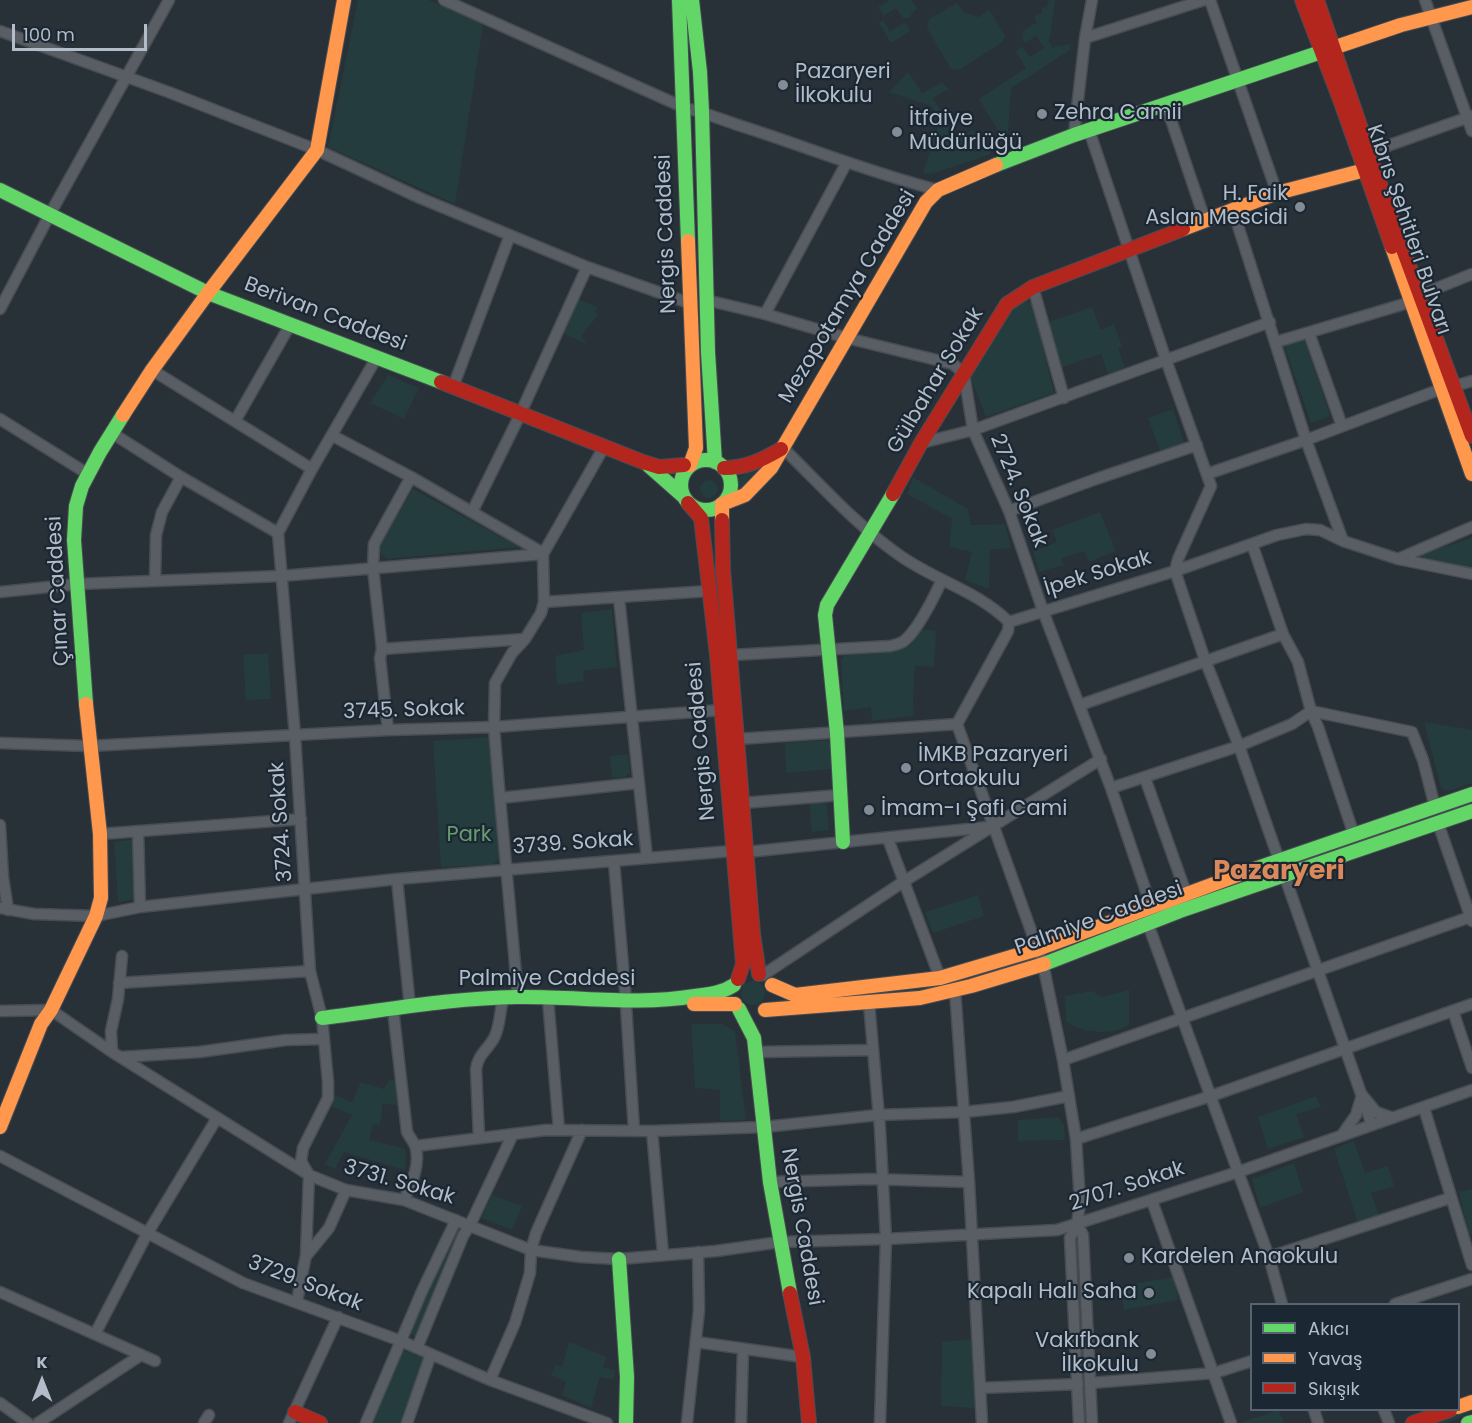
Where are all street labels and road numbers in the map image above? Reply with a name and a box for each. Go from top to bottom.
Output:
street label: Kıbrıs Şehitleri Bulvarı [1360,122,1456,338]
street label: Nergis Caddesi [652,154,682,314]
street label: Mezopotamya Caddesi [774,186,922,408]
street label: Berivan Caddesi [240,272,410,358]
street label: Gülbahar Sokak [882,303,990,459]
street label: 2724. Sokak [984,430,1052,552]
street label: Çınar Caddesi [42,515,76,667]
street label: İpek Sokak [1042,546,1154,602]
street label: Nergis Caddesi [682,660,722,822]
street label: 3745. Sokak [343,696,465,726]
street label: 3724. Sokak [265,761,299,883]
street label: 3739. Sokak [512,827,634,861]
street label: Palmiye Caddesi [1012,877,1186,961]
street label: Palmiye Caddesi [459,967,635,993]
street label: Nergis Caddesi [775,1146,827,1308]
street label: 3731. Sokak [340,1155,458,1211]
street label: 2707. Sokak [1066,1157,1188,1217]
street label: 3729. Sokak [244,1251,366,1317]

